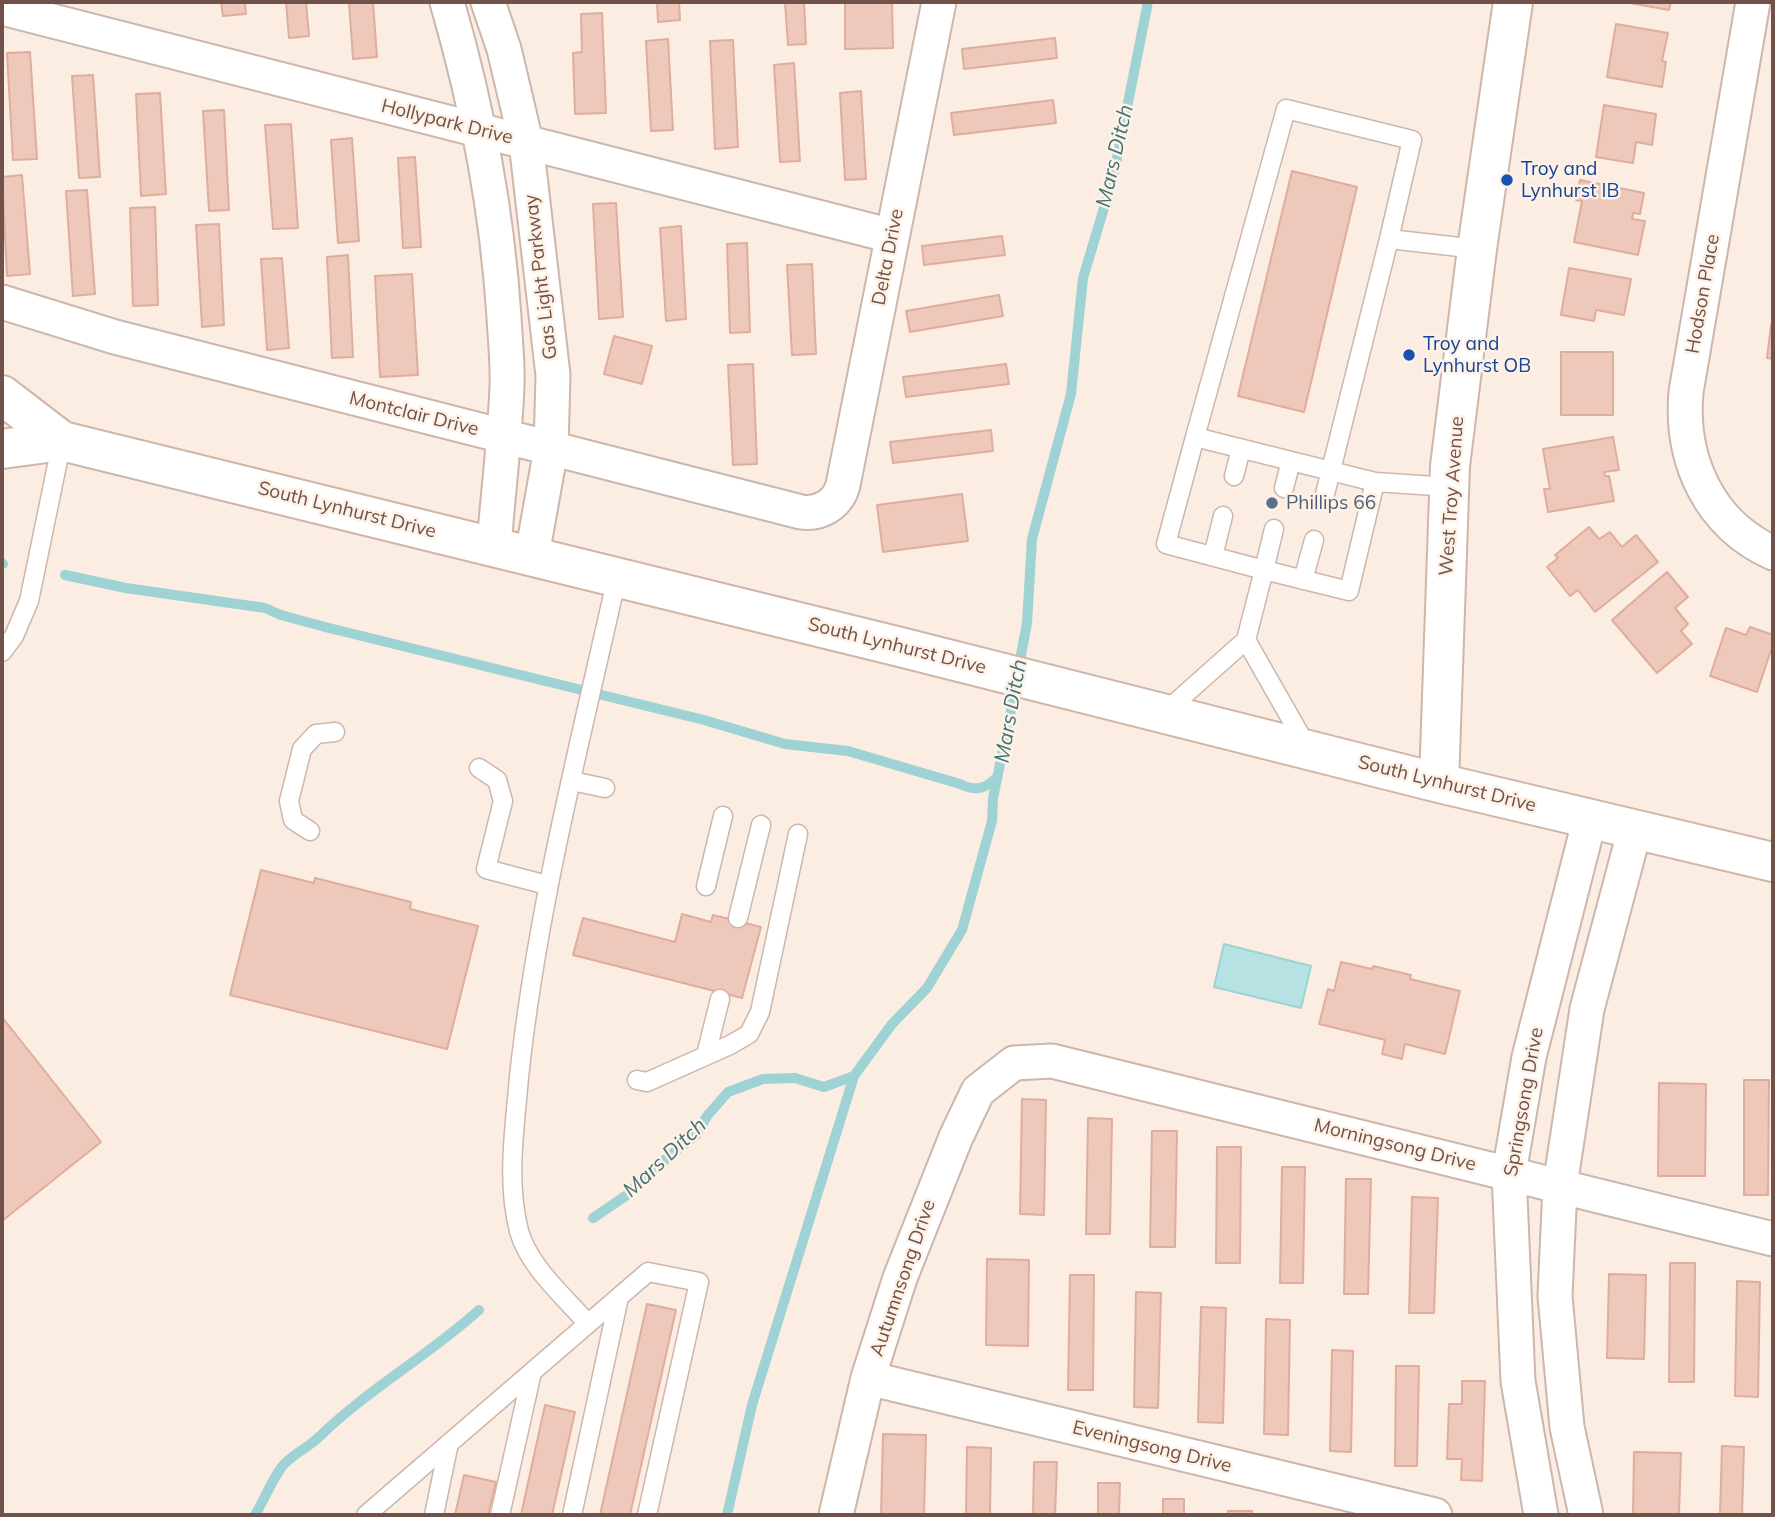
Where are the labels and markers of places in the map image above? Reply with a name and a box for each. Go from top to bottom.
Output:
place label: Troy and Lynhurst IB [1521,158,1619,202]
marker: Troy and Lynhurst IB [1499,172,1515,188]
place label: Troy and Lynhurst OB [1423,333,1531,377]
marker: Troy and Lynhurst OB [1401,347,1417,363]
place label: Phillips 66 [1286,492,1376,514]
marker: Phillips 66 [1264,495,1280,511]

